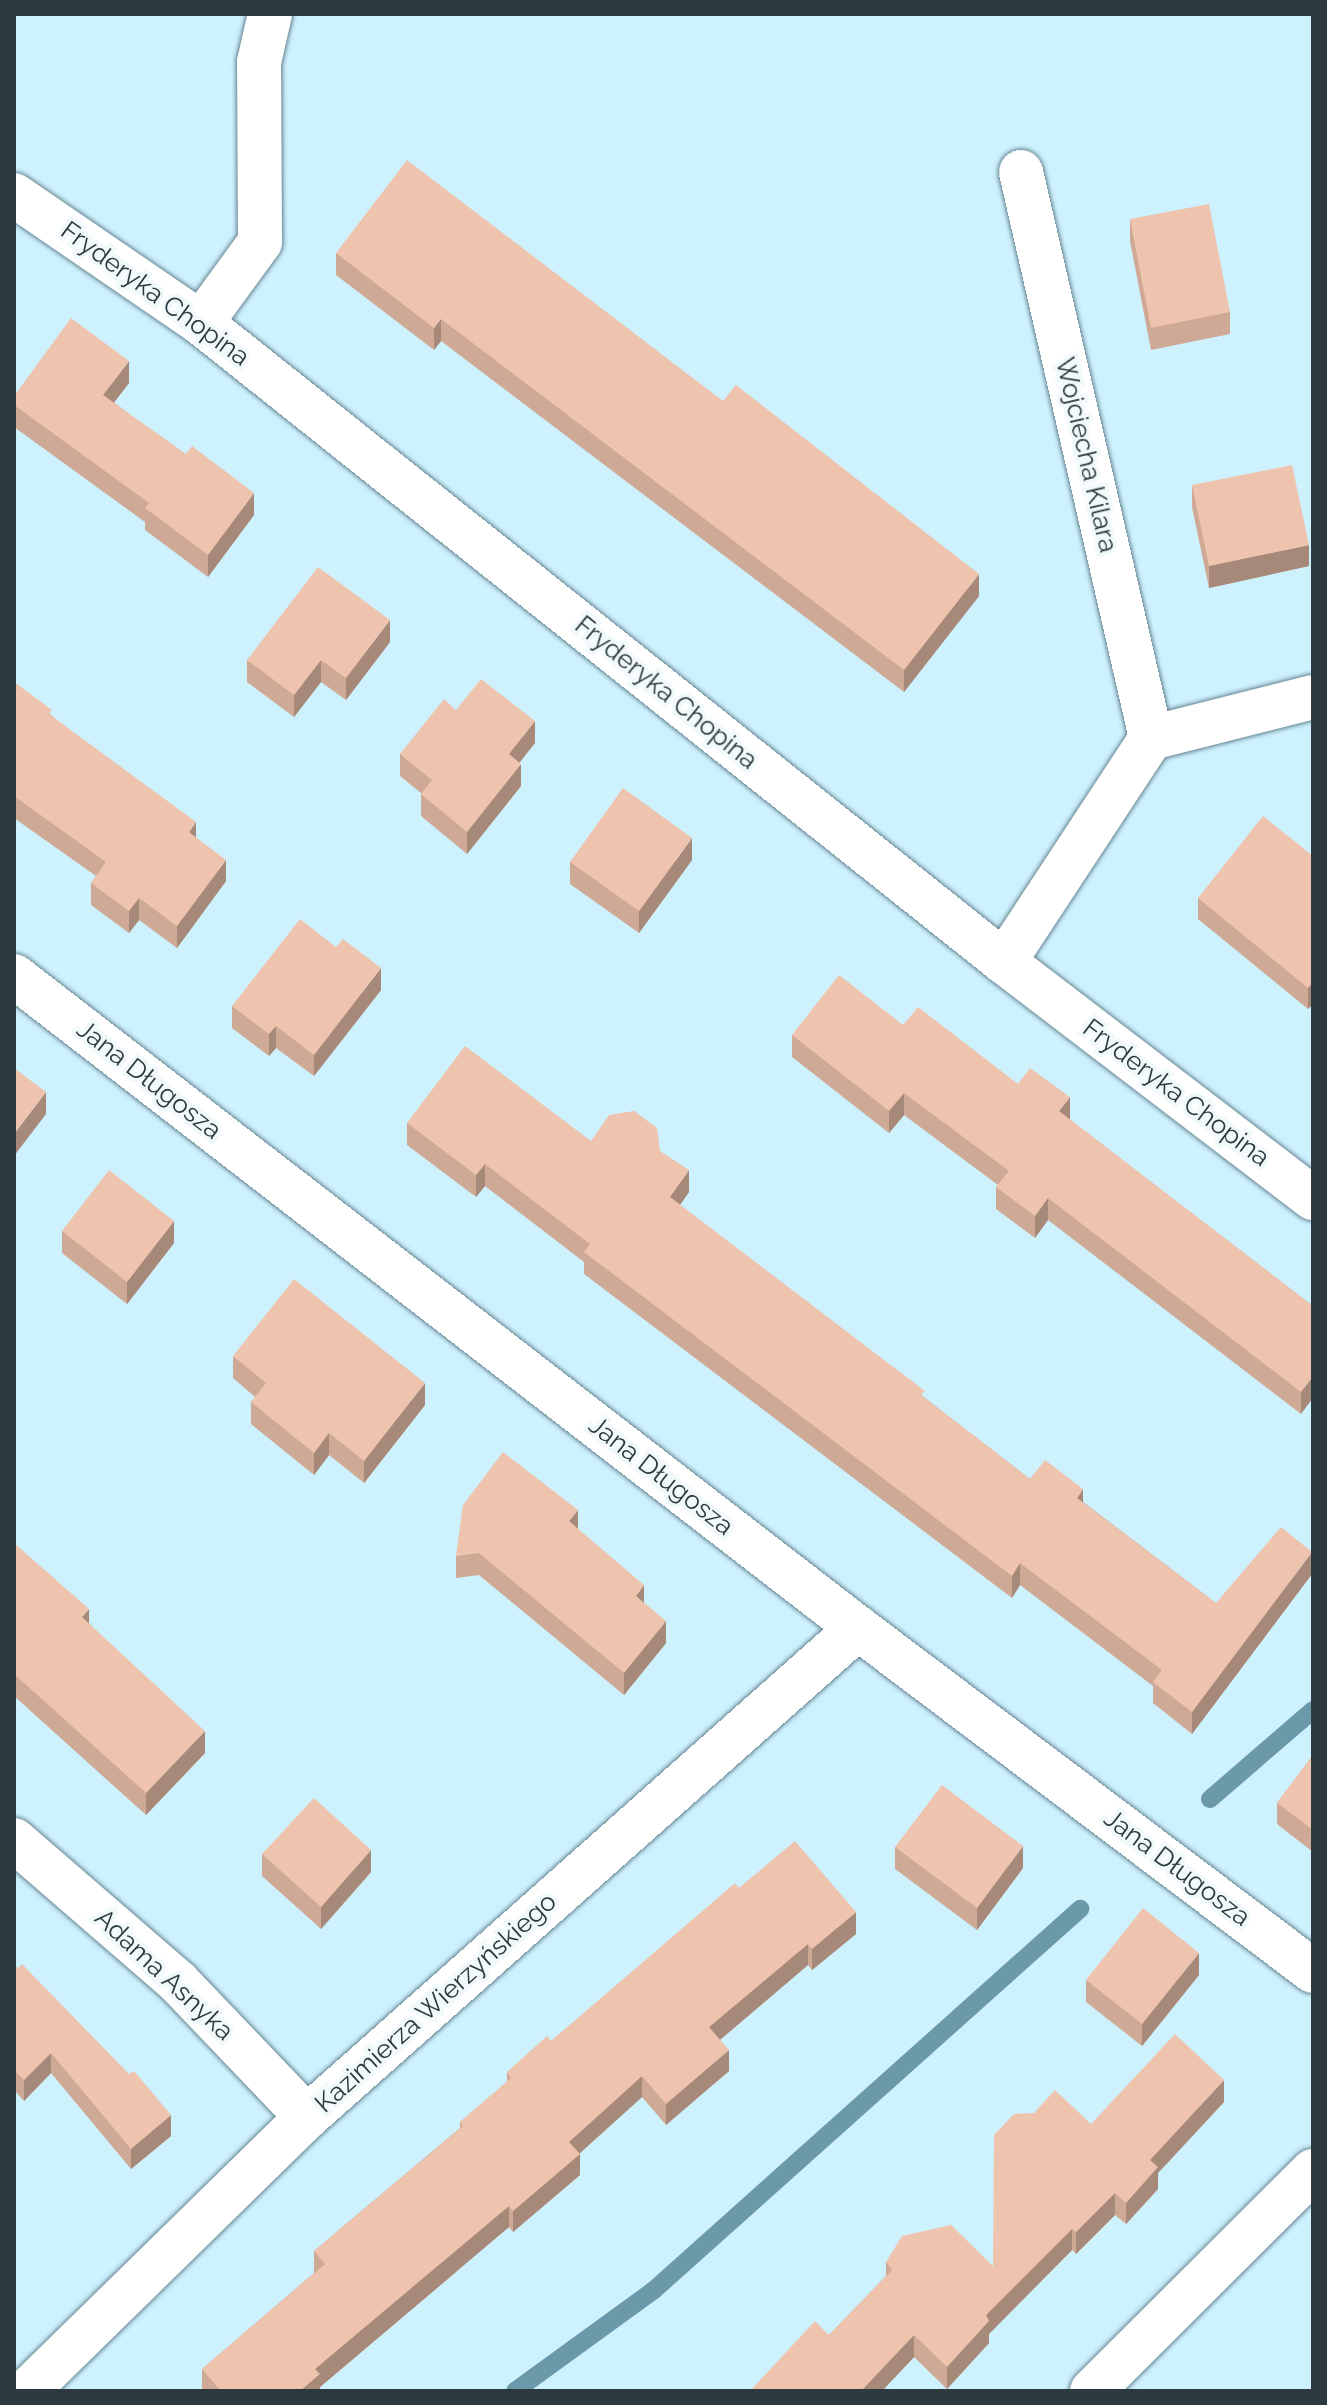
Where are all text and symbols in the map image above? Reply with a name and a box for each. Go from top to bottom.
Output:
street label: Fryderyka Chopina [55,215,255,373]
street label: Wojciecha Kilara [1048,354,1124,556]
street label: Fryderyka Chopina [568,610,764,776]
street label: Fryderyka Chopina [1076,1013,1276,1173]
street label: Jana Długosza [70,1014,228,1146]
street label: Jana Długosza [582,1410,740,1542]
street label: Jana Długosza [1098,1803,1256,1933]
street label: Kazimierza Wierzyńskiego [309,1886,563,2120]
street label: Adama Asnyka [88,1903,240,2047]

